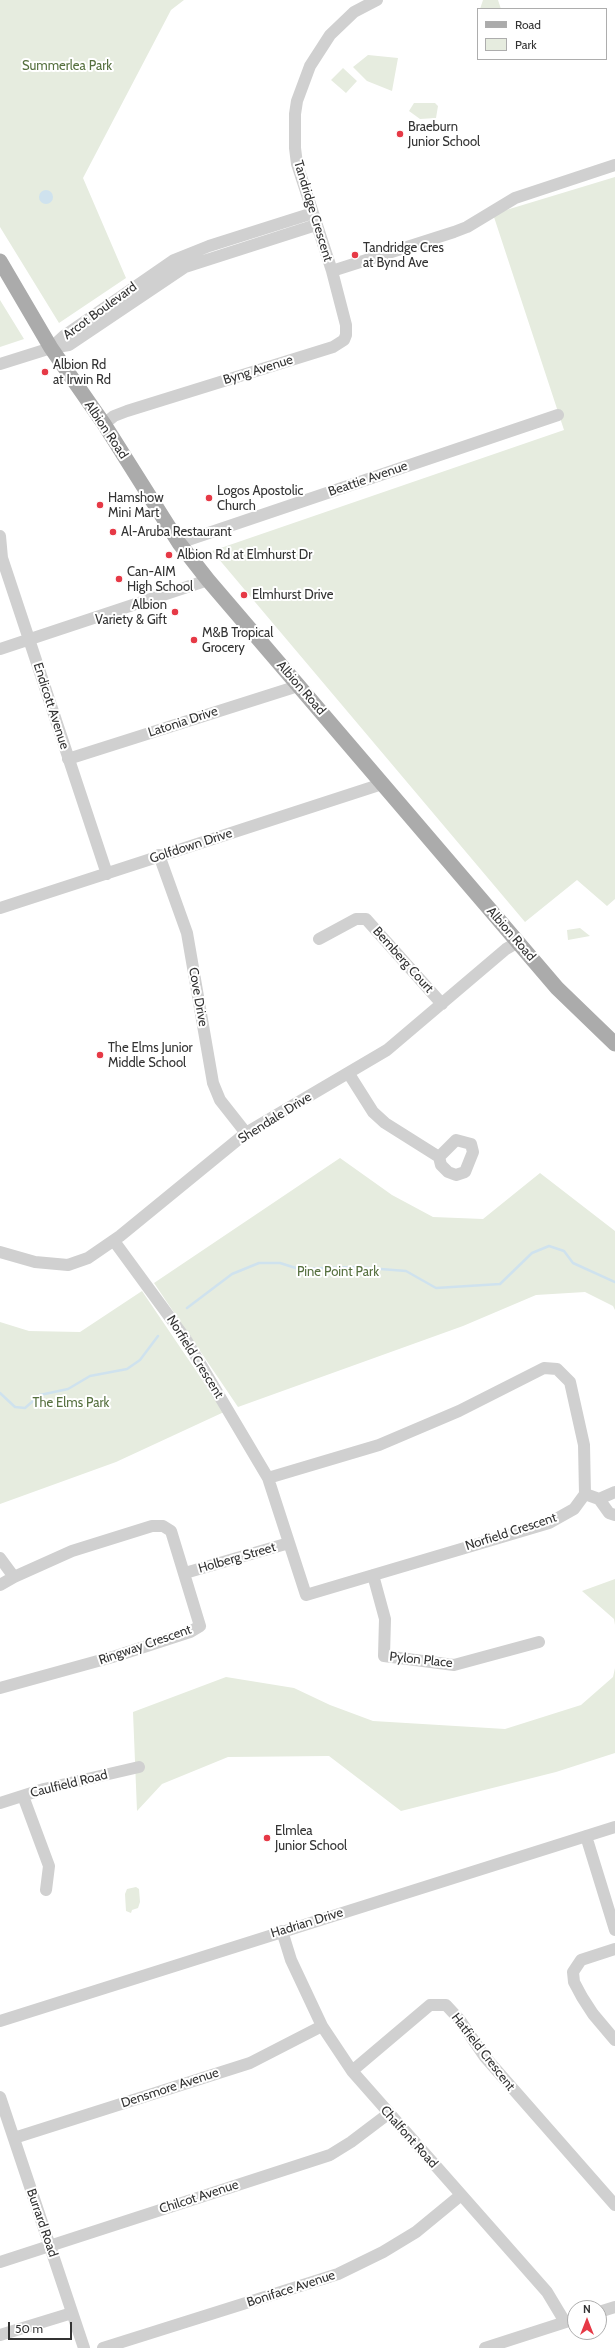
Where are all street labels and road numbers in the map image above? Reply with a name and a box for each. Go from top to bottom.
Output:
street label: Tandridge Crescent [290,159,336,263]
street label: Arcot Boulevard [60,279,140,343]
street label: Byng Avenue [221,352,295,388]
street label: Albion Road [81,398,131,462]
street label: Beattie Avenue [326,458,410,500]
street label: Albion Road [273,658,329,718]
street label: Endicott Avenue [30,661,72,751]
street label: Latonia Drive [146,703,220,741]
street label: Golfdown Drive [148,825,234,867]
street label: Albion Road [483,904,539,964]
street label: Bemberg Court [369,924,437,996]
street label: Cove Drive [185,966,211,1028]
street label: Shendale Drive [235,1089,315,1147]
street label: Norfield Crescent [163,1313,227,1401]
street label: Norfield Crescent [463,1510,559,1554]
street label: Holberg Street [196,1539,278,1577]
street label: Ringway Crescent [97,1622,193,1668]
street label: Pylon Place [389,1649,453,1671]
street label: Caulfield Road [29,1767,109,1801]
street label: Hadrian Drive [269,1905,345,1941]
street label: Hatfield Crescent [448,2010,518,2094]
street label: Densmore Avenue [119,2065,221,2111]
street label: Chalfont Road [377,2103,441,2171]
street label: Chilcot Avenue [157,2177,241,2217]
street label: Burrard Road [23,2187,61,2259]
street label: Boniface Avenue [245,2267,337,2311]

